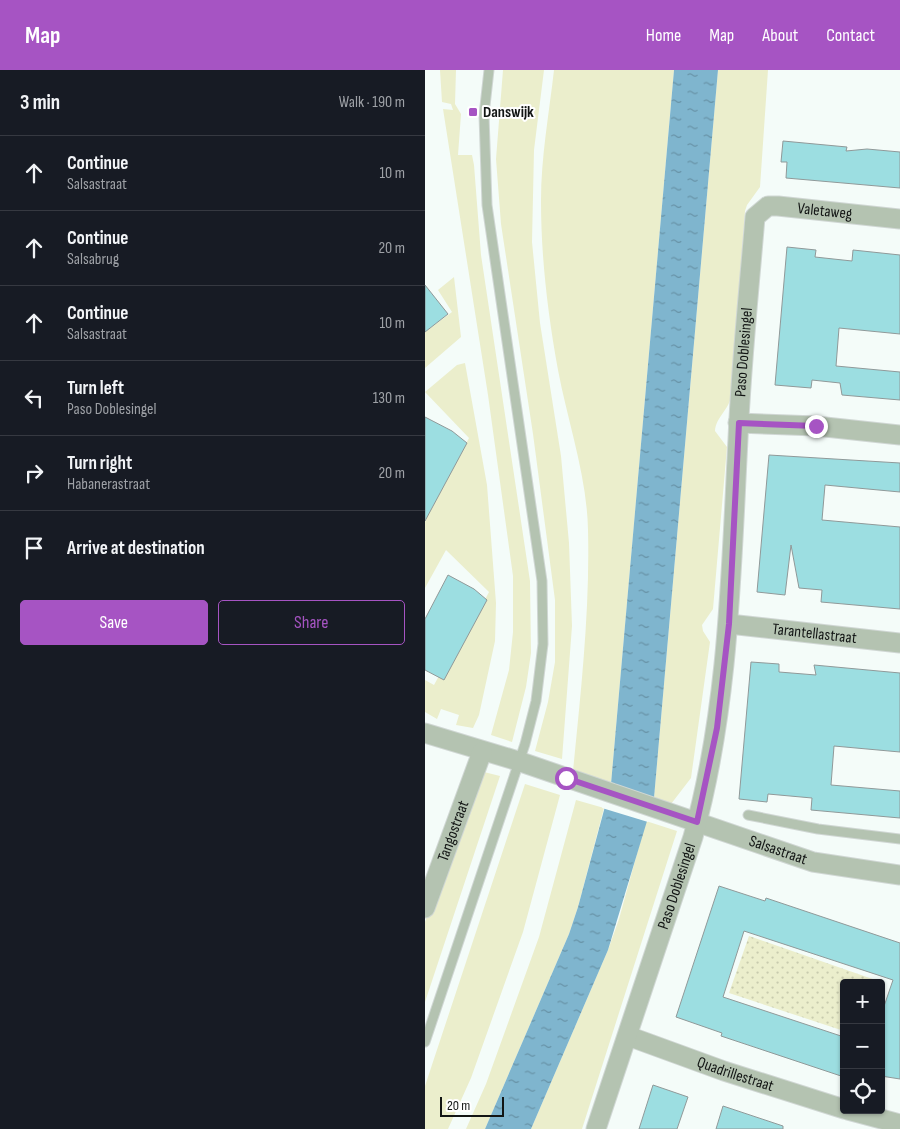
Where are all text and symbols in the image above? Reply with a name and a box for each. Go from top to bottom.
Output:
text: Map [25,21,60,50]
text: Home [646,25,681,46]
text: Map [709,25,734,46]
text: About [762,25,798,46]
text: Contact [826,25,875,46]
text: 3 min [20,90,60,115]
text: Walk · 190 m [339,93,405,112]
place label: Danswijk [483,103,534,122]
marker: Danswijk [467,106,479,118]
text: Continue [67,152,128,175]
icon: ahead [20,159,48,187]
text: 10 m [379,164,405,183]
text: Salsastraat [67,175,127,194]
street label: Valetaweg [797,199,853,223]
text: Continue [67,227,128,250]
icon: ahead [20,234,48,262]
text: 20 m [378,239,405,258]
text: Salsabrug [67,250,119,269]
text: Continue [67,302,128,325]
street label: Paso Doblesingel [731,307,757,398]
icon: ahead [20,309,48,337]
text: 10 m [379,314,405,333]
text: Salsastraat [67,325,127,344]
text: Turn left [67,377,124,400]
icon: left [20,384,48,412]
text: 130 m [373,389,405,408]
text: Paso Doblesingel [67,400,157,419]
route end [805,415,828,438]
text: Turn right [67,452,132,475]
icon: right [20,459,48,487]
text: 20 m [378,464,405,483]
text: Habanerastraat [67,475,150,494]
icon: arrive [20,534,48,562]
text: Arrive at destination [67,537,205,560]
button: Save [20,600,208,645]
button: Share [218,600,405,645]
street label: Tarantellastraat [771,619,858,648]
route start [555,767,578,790]
street label: Tangostraat [433,798,473,864]
street label: Salsastraat [747,831,810,869]
street label: Paso Doblesingel [654,841,700,932]
map controls [840,979,885,1114]
button: + [840,979,885,1024]
button: − [840,1024,885,1069]
street label: Quadrillestraat [694,1052,776,1096]
button: locate [840,1069,885,1114]
scale bar [440,1094,504,1117]
text: 20 m [447,1097,470,1114]

